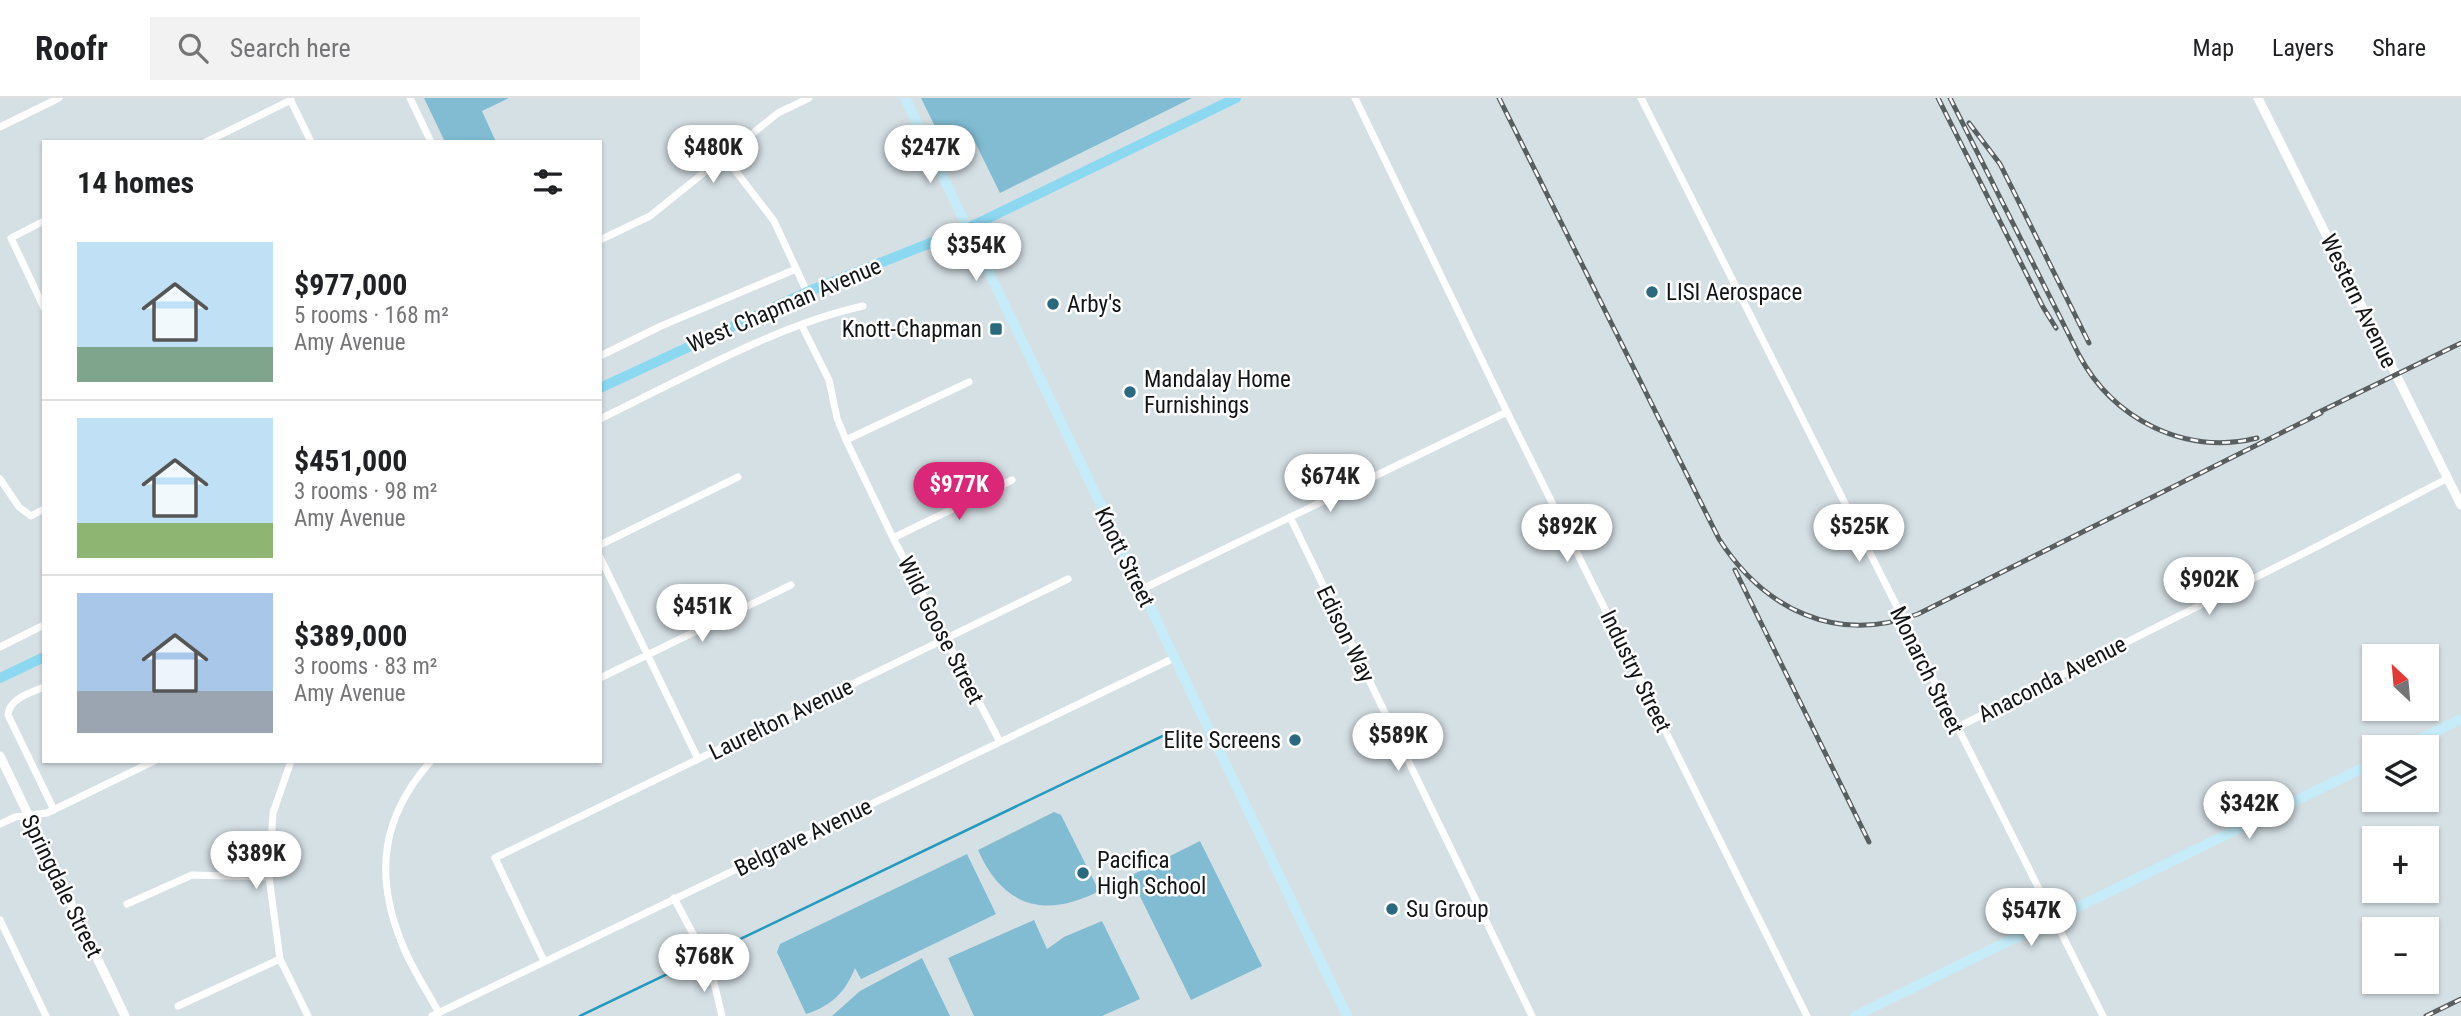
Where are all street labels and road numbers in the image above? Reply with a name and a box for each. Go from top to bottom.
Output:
street label: Western Avenue [2314,230,2403,373]
street label: West Chapman Avenue [683,252,885,359]
street label: Knott Street [1089,503,1160,612]
street label: Wild Goose Street [892,552,989,708]
street label: Edison Way [1311,582,1381,687]
street label: Monarch Street [1884,602,1969,739]
street label: Industry Street [1594,606,1677,737]
street label: Anaconda Avenue [1974,630,2131,728]
street label: Laurelton Avenue [705,673,858,766]
street label: Belgrave Avenue [730,793,876,882]
street label: Springdale Street [15,810,108,962]

